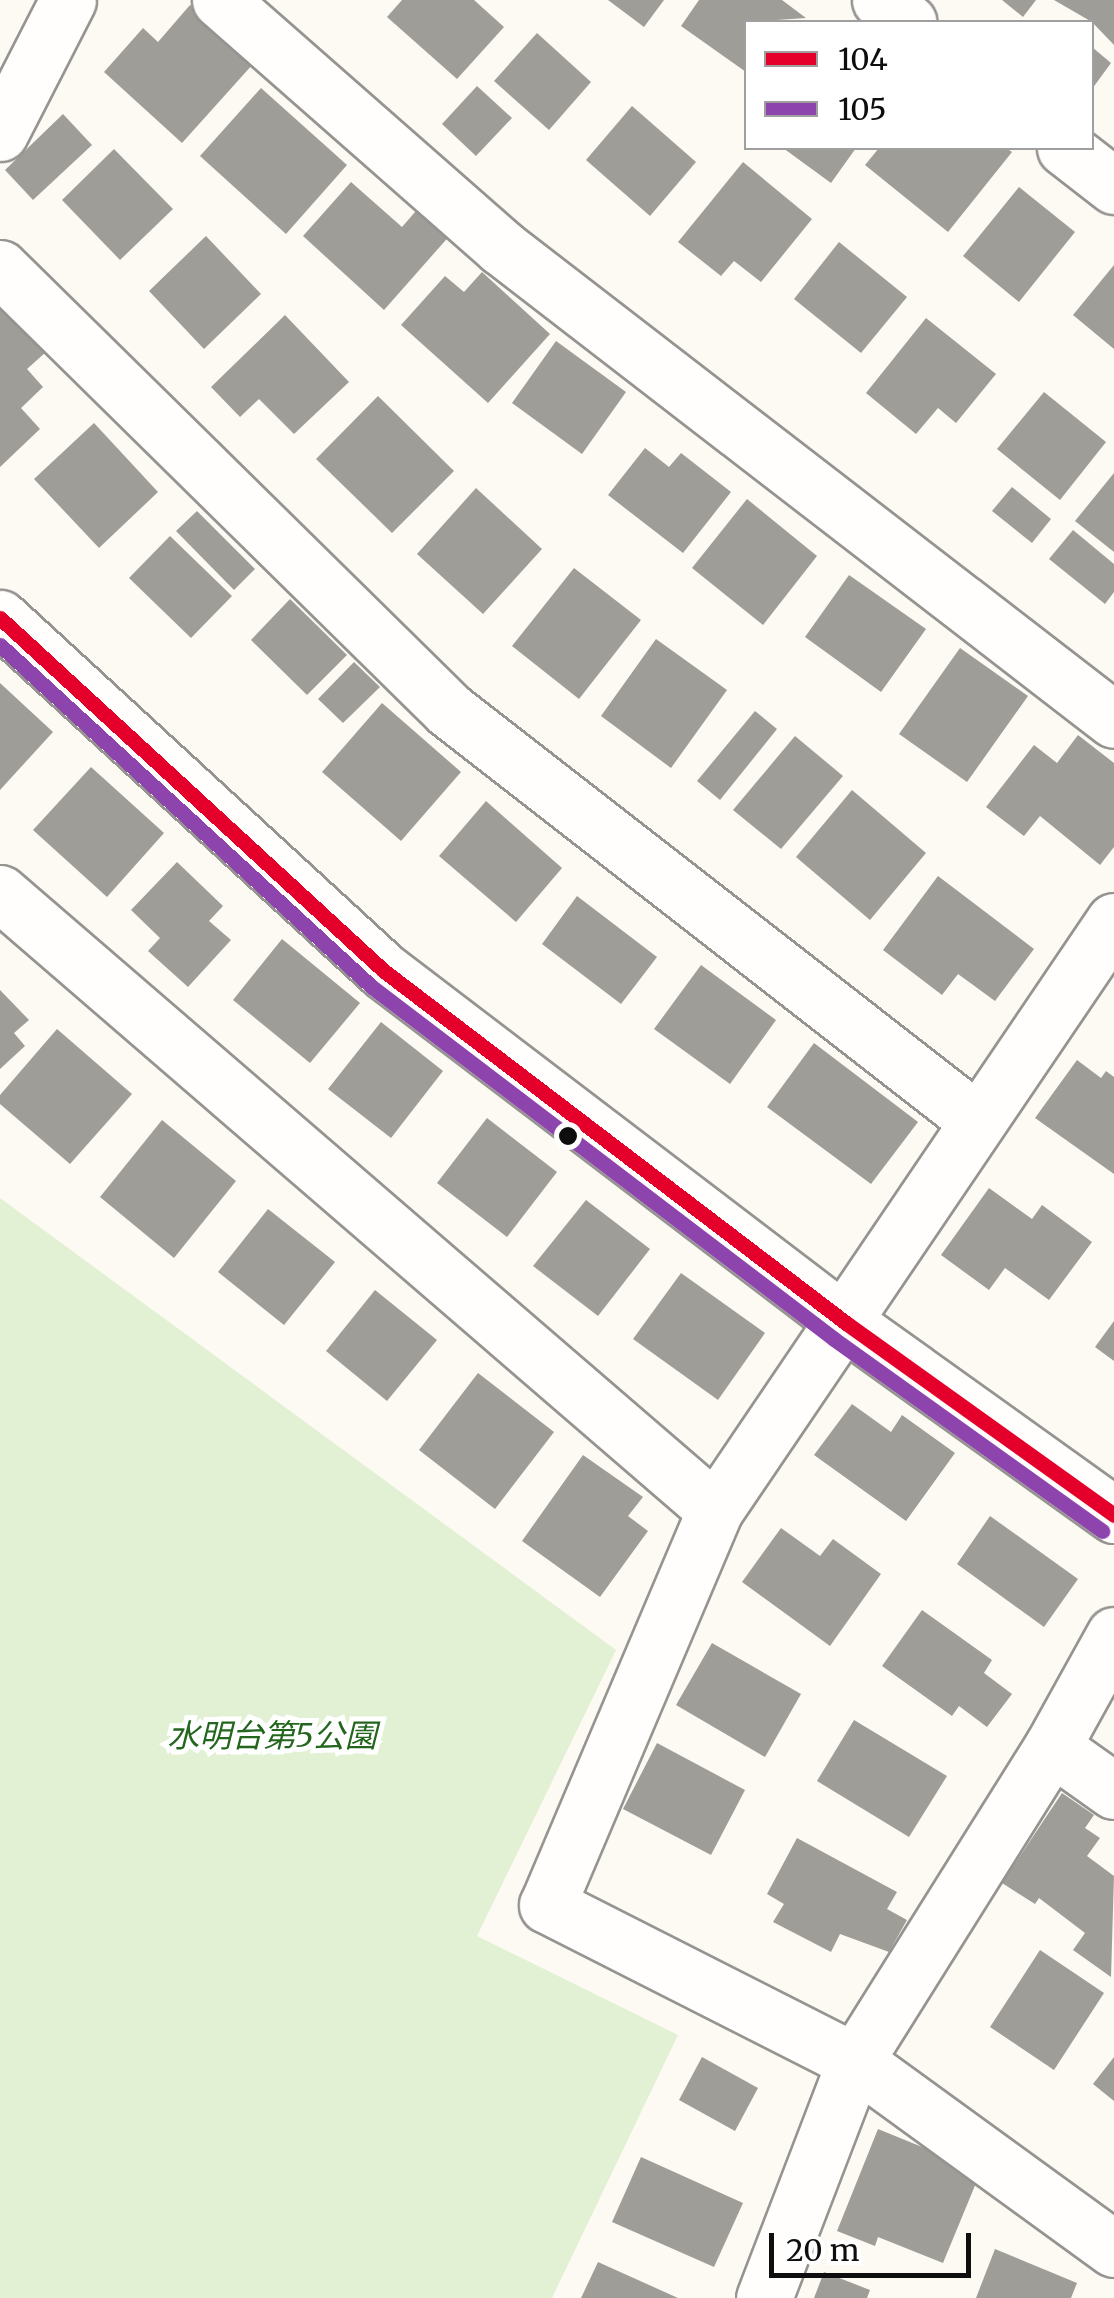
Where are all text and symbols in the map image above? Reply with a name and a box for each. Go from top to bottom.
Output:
legend [744,20,1094,150]
text: 104 [838,40,888,78]
text: 105 [838,90,886,128]
unlabelled marker [558,1126,578,1146]
park label: 水明台第5公園 [167,1717,377,1755]
scale bar [774,2213,976,2275]
text: 20 m [786,2231,859,2269]

